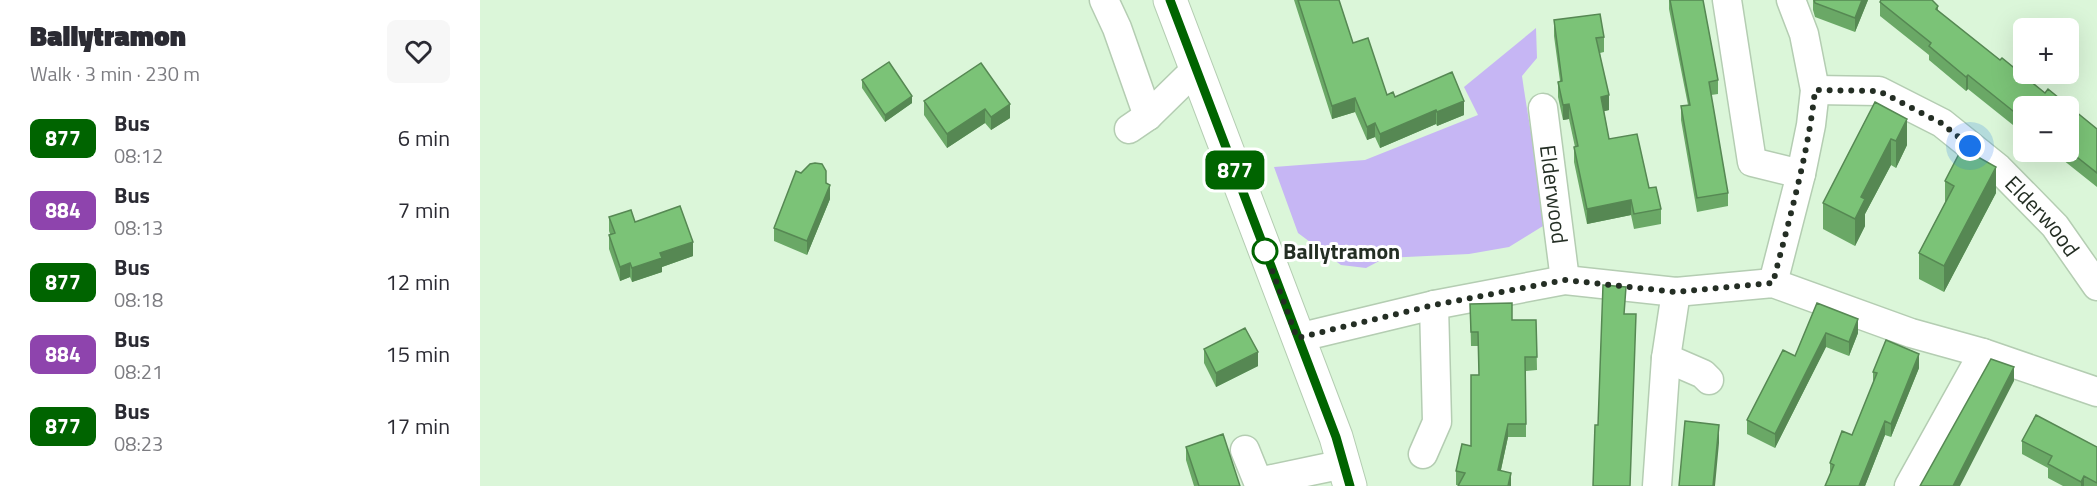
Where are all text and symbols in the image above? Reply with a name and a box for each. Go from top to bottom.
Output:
text: Ballytramon [30,14,186,57]
map controls [2013,18,2079,162]
button: + [2013,18,2079,84]
button: heart [387,20,450,83]
text: Walk · 3 min · 230 m [30,58,200,89]
button: − [2013,96,2079,162]
text: Bus [114,106,150,140]
text: 6 min [398,121,450,155]
text: 877 [45,122,81,154]
your location [1955,131,1985,161]
text: 08:12 [114,140,163,171]
street label: Elderwood [1531,143,1577,246]
line badge: 877 [1200,150,1269,190]
text: 877 [1217,154,1253,186]
street label: Elderwood [1997,167,2088,263]
text: Bus [114,178,150,212]
text: 7 min [398,193,450,227]
text: 884 [45,194,81,226]
text: 08:13 [114,212,163,243]
place label: Ballytramon [1283,234,1400,268]
marker: Ballytramon [1252,238,1278,264]
text: Bus [114,250,150,284]
text: 12 min [385,265,450,299]
text: 877 [45,266,81,298]
text: 08:18 [114,284,163,315]
text: Bus [114,322,150,356]
text: 15 min [385,337,450,371]
text: 884 [45,338,81,370]
text: 08:21 [114,356,163,387]
text: Bus [114,394,150,428]
text: 17 min [385,409,450,443]
text: 877 [45,410,81,442]
text: 08:23 [114,428,163,459]

